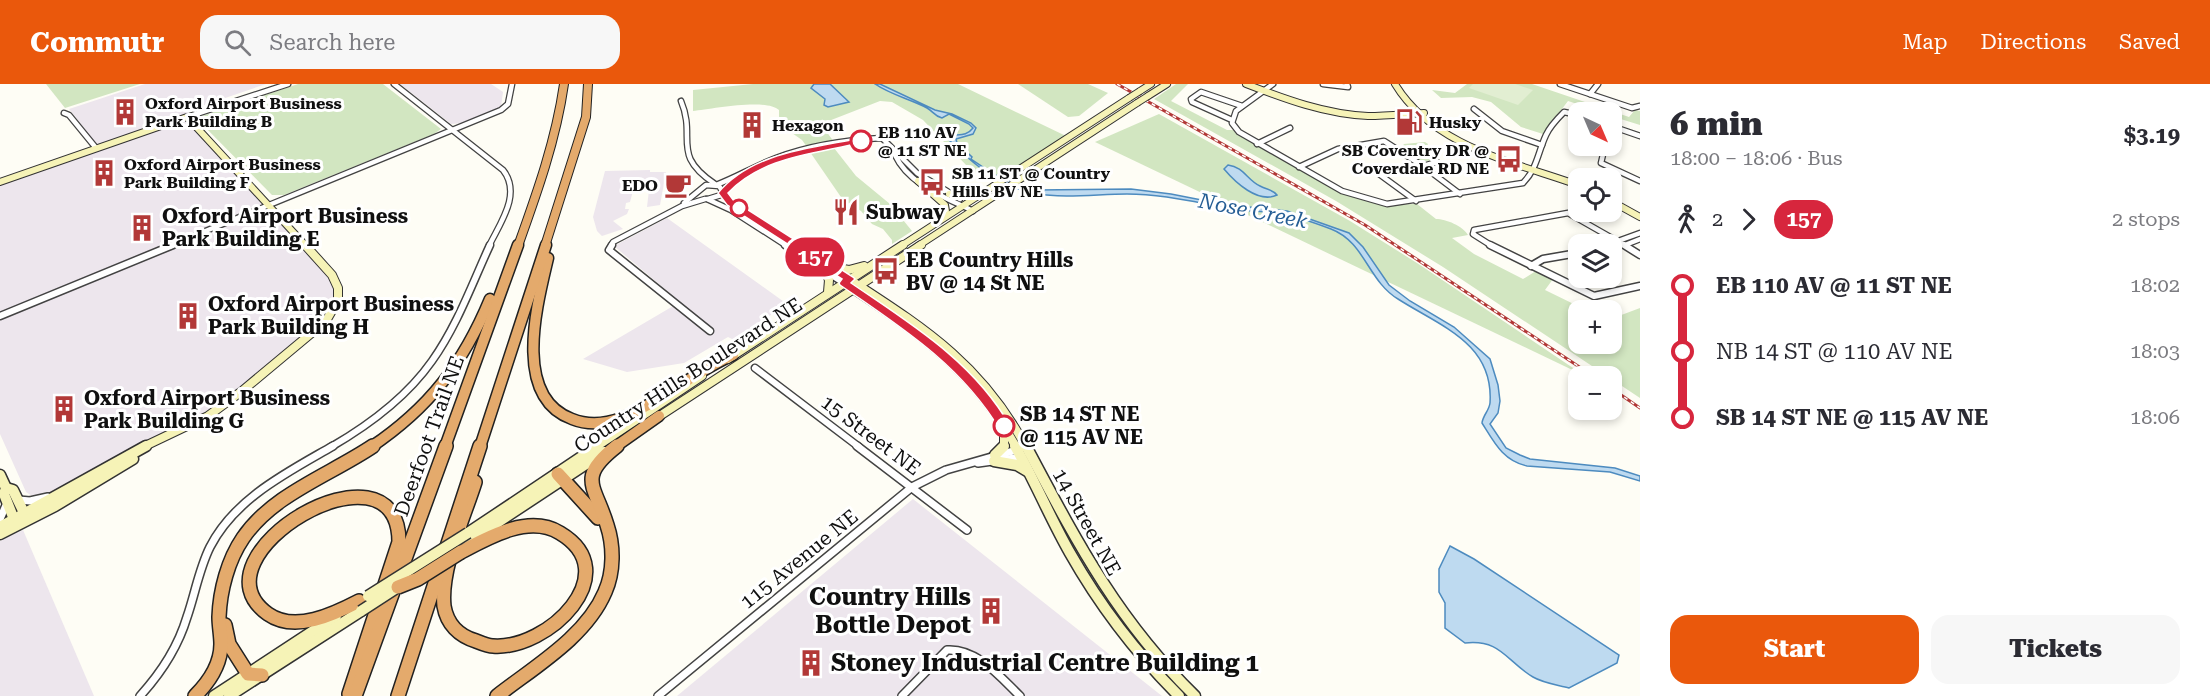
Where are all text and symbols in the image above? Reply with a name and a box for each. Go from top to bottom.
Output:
search box [200,15,620,69]
text: Commutr [30,26,164,59]
icon: search [221,26,254,59]
text: Search here [269,30,395,55]
text: Map [1903,30,1947,54]
text: Directions [1980,30,2086,54]
text: Saved [2119,30,2180,54]
place label: Oxford Airport Business Park Building B [145,94,342,131]
building icon: Oxford Airport Business Park Building B [110,97,140,127]
north arrow [1568,102,1622,156]
map controls [1568,102,1622,420]
text: 6 min [1670,104,1763,143]
fuel station icon: Husky [1394,107,1424,137]
building icon: Hexagon [737,110,767,140]
place label: Husky [1429,113,1482,132]
place label: Hexagon [772,116,844,135]
place label: EB 110 AV @ 11 ST NE [878,123,967,160]
text: $3.19 [2124,123,2180,148]
marker: EB 110 AV @ 11 ST NE [850,130,872,152]
place label: SB Coventry DR @ Coverdale RD NE [1342,141,1489,178]
bus stop icon: SB Coventry DR @ Coverdale RD NE [1494,144,1524,174]
text: 18:00 – 18:06 · Bus [1670,146,1842,170]
place label: Oxford Airport Business Park Building F [124,155,321,192]
building icon: Oxford Airport Business Park Building F [89,158,119,188]
place label: SB 11 ST @ Country Hills BV NE [952,164,1110,201]
bus stop icon: SB 11 ST @ Country Hills BV NE [917,167,947,197]
button: locate [1568,168,1622,222]
cafe icon: EDO [663,170,693,200]
place label: EDO [622,176,658,195]
water label: Nose Creek [1196,189,1310,233]
restaurant icon: Subway [831,197,861,227]
unlabelled marker [730,199,748,217]
place label: Subway [866,200,945,224]
icon: walk [1670,203,1703,236]
icon: forward [1732,203,1765,236]
place label: Oxford Airport Business Park Building E [162,204,408,251]
text: 2 [1712,207,1723,231]
text: 157 [1786,207,1821,231]
text: 2 stops [2112,207,2180,231]
building icon: Oxford Airport Business Park Building E [127,213,157,243]
button: layers [1568,234,1622,288]
line badge: 157 [780,238,850,276]
text: 157 [797,245,833,269]
place label: EB Country Hills BV @ 14 St NE [906,248,1073,295]
bus stop icon: EB Country Hills BV @ 14 St NE [871,256,901,286]
text: EB 110 AV @ 11 ST NE [1716,273,1952,298]
text: 18:02 [2130,273,2180,297]
place label: Oxford Airport Business Park Building H [208,292,454,339]
street label: Country Hills Boulevard NE [570,292,806,458]
button: + [1568,300,1622,354]
building icon: Oxford Airport Business Park Building H [173,301,203,331]
text: NB 14 ST @ 110 AV NE [1716,339,1953,364]
text: 18:03 [2130,339,2180,363]
street label: Deerfoot Trail NE [389,352,469,520]
button: − [1568,366,1622,420]
place label: Oxford Airport Business Park Building G [84,386,330,433]
street label: 15 Street NE [816,390,926,480]
building icon: Oxford Airport Business Park Building G [49,394,79,424]
place label: SB 14 ST NE @ 115 AV NE [1020,402,1143,449]
text: SB 14 ST NE @ 115 AV NE [1716,405,1988,430]
text: 18:06 [2130,405,2180,429]
marker: SB 14 ST NE @ 115 AV NE [993,415,1015,437]
street label: 14 Street NE [1048,464,1126,580]
street label: 115 Avenue NE [735,504,863,614]
place label: Country Hills Bottle Depot [809,583,971,639]
building icon: Country Hills Bottle Depot [976,596,1006,626]
button: Start [1670,615,1919,684]
button: Tickets [1931,615,2180,684]
building icon: Stoney Industrial Centre Building 1 [796,648,826,678]
place label: Stoney Industrial Centre Building 1 [831,649,1259,677]

